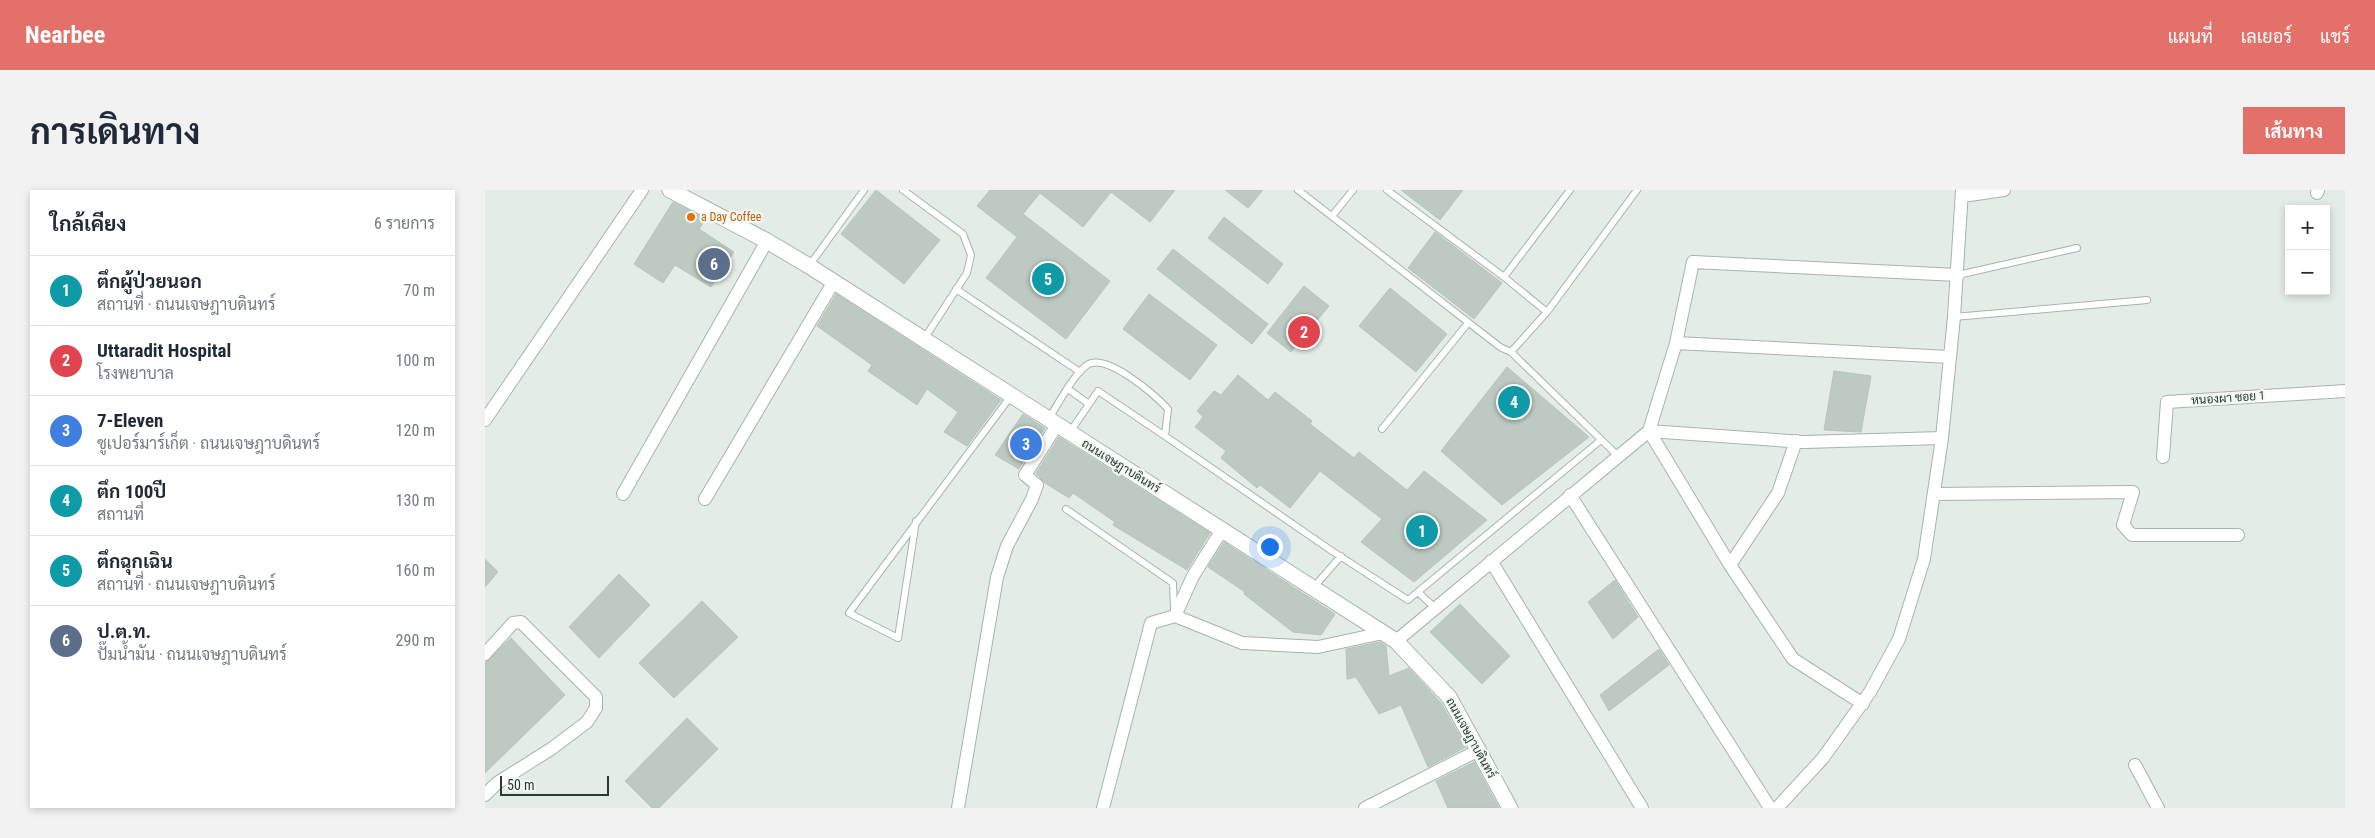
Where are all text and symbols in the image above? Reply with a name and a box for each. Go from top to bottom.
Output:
text: Nearbee [25,21,105,49]
text: แผนที่ [2168,26,2213,47]
text: เลเยอร์ [2241,26,2292,47]
text: แชร์ [2320,26,2350,47]
button: เส้นทาง [2243,107,2345,154]
text: การเดินทาง [30,112,200,153]
map controls [2285,205,2330,295]
button: + [2285,205,2330,250]
place label: a Day Coffee [701,210,762,224]
marker: a Day Coffee [685,211,697,223]
text: ใกล้เคียง [50,212,126,236]
text: 6 รายการ [374,214,435,233]
pin: 6 [698,245,730,283]
button: − [2285,250,2330,295]
pin: 5 [1032,260,1064,298]
text: ตึกผู้ป่วยนอก [97,270,202,293]
text: 1 [62,281,70,300]
text: 70 m [403,281,435,300]
text: สถานที่ · ถนนเจษฎาบดินทร์ [97,295,275,314]
pin: 2 [1288,313,1320,351]
text: Uttaradit Hospital [97,339,231,362]
text: 2 [62,351,70,370]
text: 100 m [396,351,435,370]
text: โรงพยาบาล [97,364,174,383]
pin: 4 [1498,383,1530,421]
street label: หนองผา ซอย 1 [2191,388,2265,408]
text: 7-Eleven [97,409,163,432]
text: 3 [62,421,70,440]
text: 120 m [396,421,435,440]
pin: 3 [1010,425,1042,463]
text: ซูเปอร์มาร์เก็ต · ถนนเจษฎาบดินทร์ [97,434,320,453]
street label: ถนนเจษฎาบดินทร์ [1079,435,1164,497]
text: ตึก 100ปี [97,480,166,503]
text: 4 [62,491,70,510]
text: 130 m [396,491,435,510]
text: สถานที่ [97,505,144,524]
pin: 1 [1406,512,1438,550]
your location [1257,534,1283,560]
text: ตึกฉุกเฉิน [97,550,173,573]
text: 5 [62,561,70,580]
text: 160 m [396,561,435,580]
text: สถานที่ · ถนนเจษฎาบดินทร์ [97,575,275,594]
text: ป.ต.ท. [97,620,151,643]
text: 6 [62,631,70,650]
text: 290 m [396,631,435,650]
text: ปั๊มน้ำมัน · ถนนเจษฎาบดินทร์ [97,645,287,664]
street label: ถนนเจษฎาบดินทร์ [1442,695,1500,781]
scale bar [500,773,609,796]
text: 50 m [507,777,535,793]

